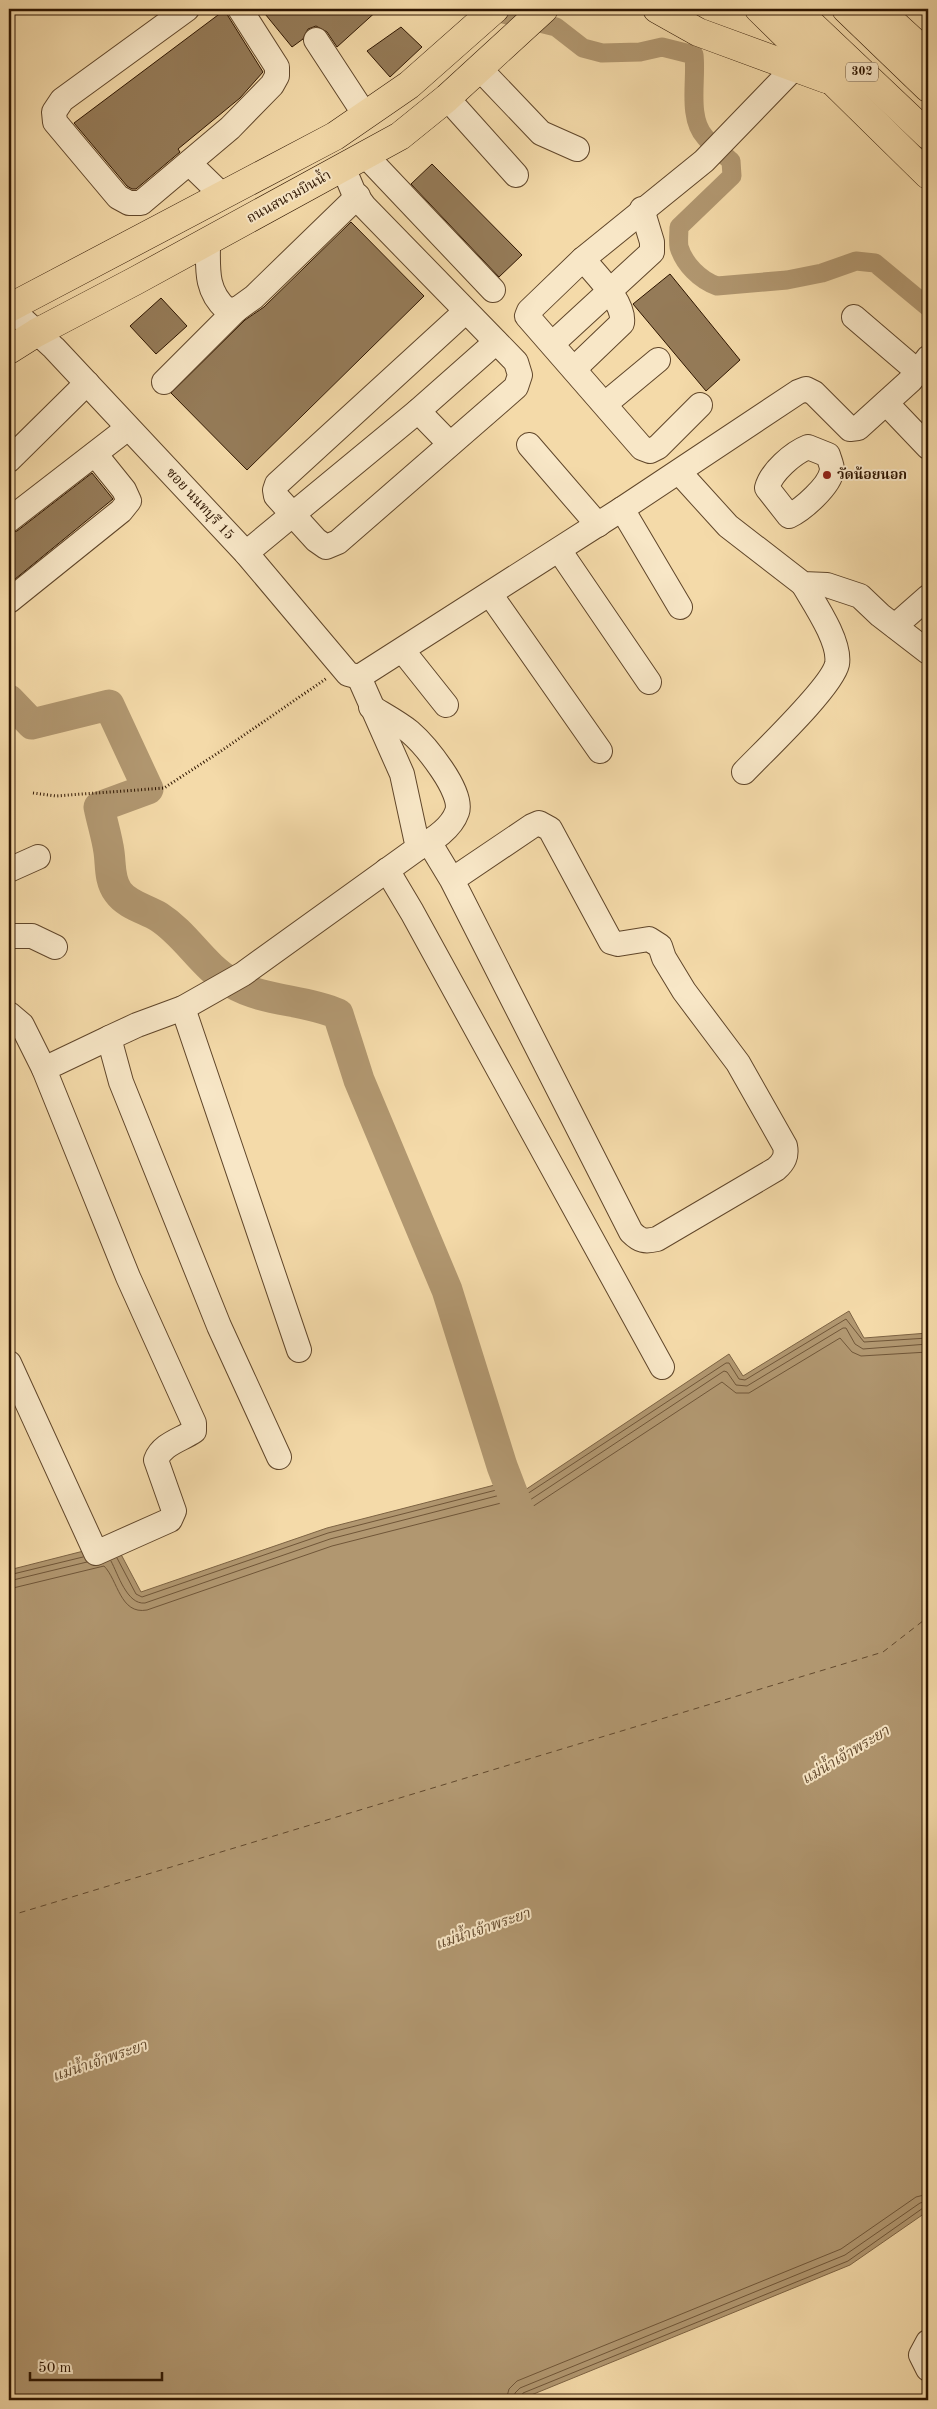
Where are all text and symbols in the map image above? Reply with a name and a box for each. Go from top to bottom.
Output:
road number: 302 [846,62,878,82]
street label: ถนนสนามบินน้ำ [243,165,333,226]
street label: ซอย นนทบุรี 15 [163,465,237,543]
place label: วัดน้อยนอก [837,466,907,482]
marker: วัดน้อยนอก [821,469,833,481]
water label: แม่น้ำเจ้าพระยา [797,1719,893,1788]
water label: แม่น้ำเจ้าพระยา [432,1902,533,1953]
water label: แม่น้ำเจ้าพระยา [49,2034,150,2085]
scale bar [30,2349,162,2381]
text: 50 m [38,2361,72,2376]

